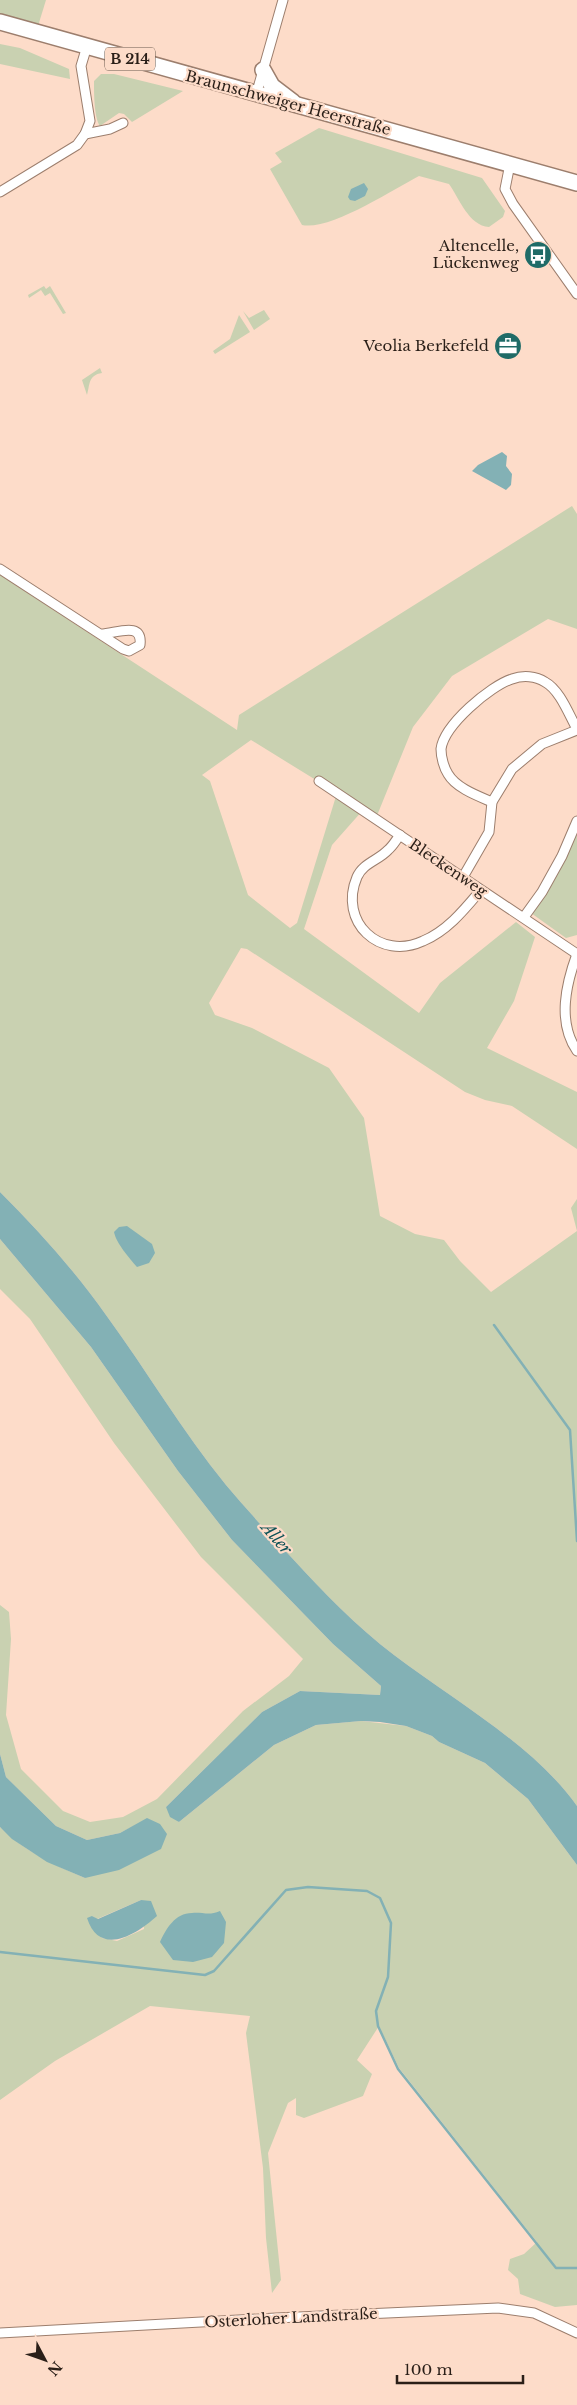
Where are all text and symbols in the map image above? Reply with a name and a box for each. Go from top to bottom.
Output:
road number: B 214 [105,48,155,70]
street label: Braunschweiger Heerstraße [183,66,393,139]
place label: Altencelle, Lückenweg [433,236,520,272]
bus stop icon: Altencelle, Lückenweg [523,240,553,270]
office icon: Veolia Berkefeld [493,331,523,361]
place label: Veolia Berkefeld [363,336,489,355]
street label: Bleckenweg [405,834,492,901]
water label: Aller [256,1516,297,1559]
street label: Osterloher Landstraße [204,2303,378,2332]
north arrow [20,2335,70,2385]
scale bar [397,2352,523,2384]
text: N [44,2358,66,2379]
text: 100 m [404,2360,453,2379]

